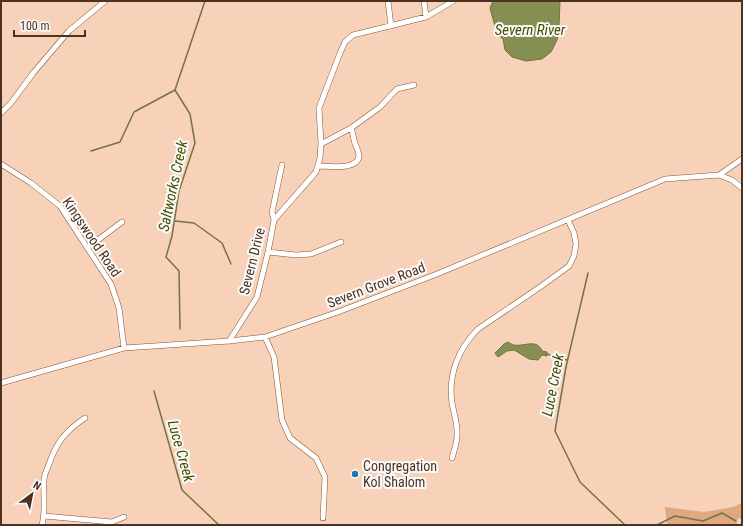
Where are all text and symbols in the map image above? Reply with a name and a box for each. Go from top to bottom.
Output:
scale bar [14,12,85,38]
text: 100 m [20,19,50,33]
water label: Severn River [495,21,566,39]
water label: Saltworks Creek [155,138,192,233]
street label: Kingswood Road [60,194,124,280]
street label: Severn Drive [236,225,268,296]
street label: Severn Grove Road [325,259,427,311]
water label: Luce Creek [538,352,568,418]
water label: Luce Creek [164,418,198,484]
place label: Congregation Kol Shalom [363,458,437,490]
marker: Congregation Kol Shalom [350,469,360,479]
north arrow [12,474,52,514]
text: N [31,479,44,493]

